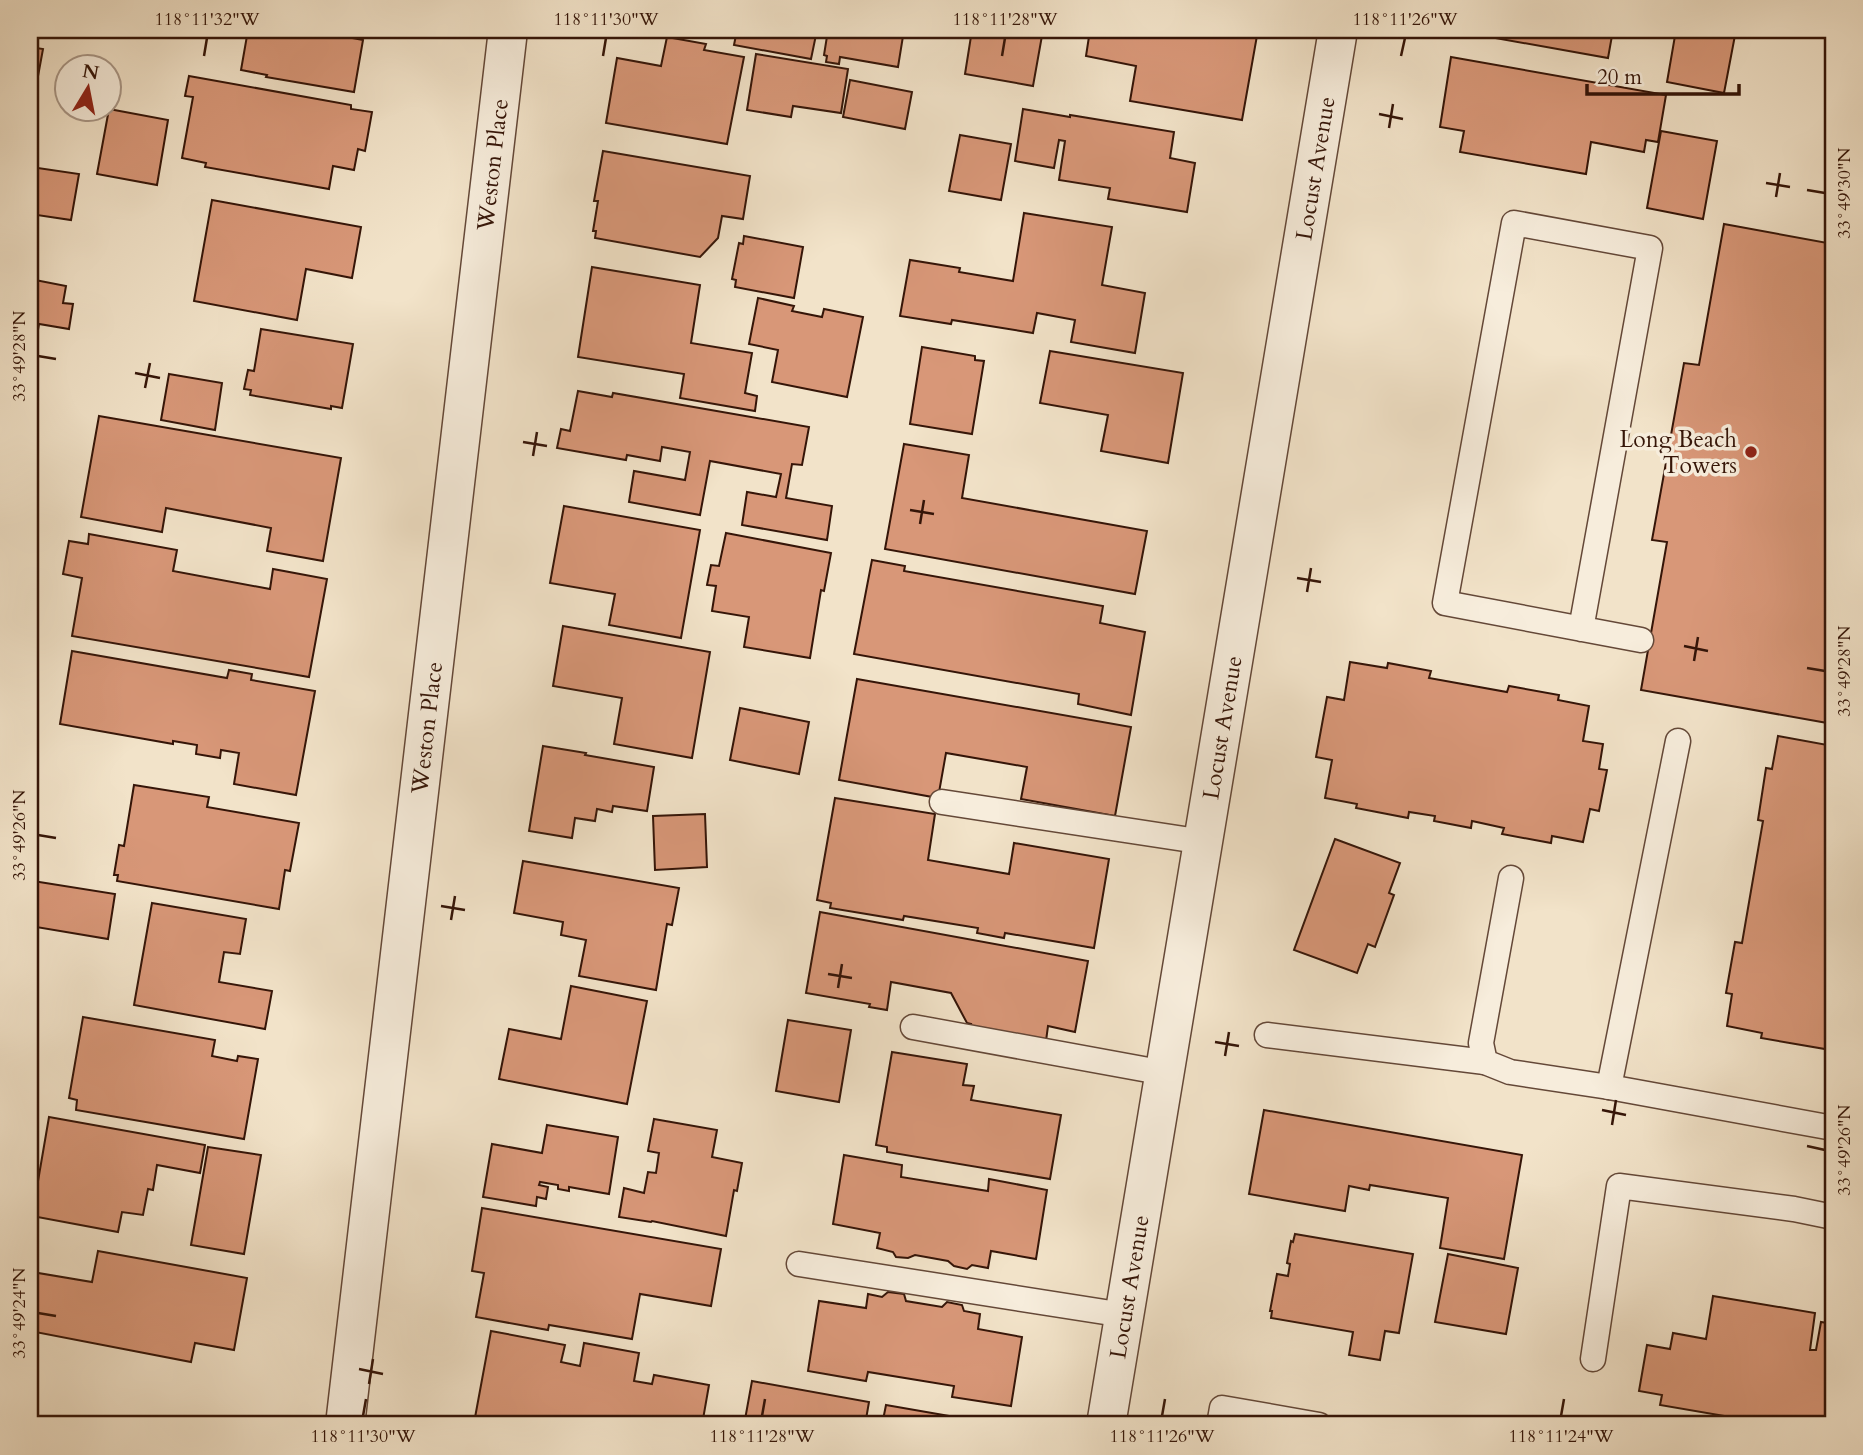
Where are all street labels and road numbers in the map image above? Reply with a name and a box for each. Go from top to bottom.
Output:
street label: Locust Avenue [1288,94,1343,243]
street label: Weston Place [470,97,516,233]
street label: Locust Avenue [1195,653,1250,802]
street label: Weston Place [404,660,450,797]
street label: Locust Avenue [1102,1213,1157,1361]

